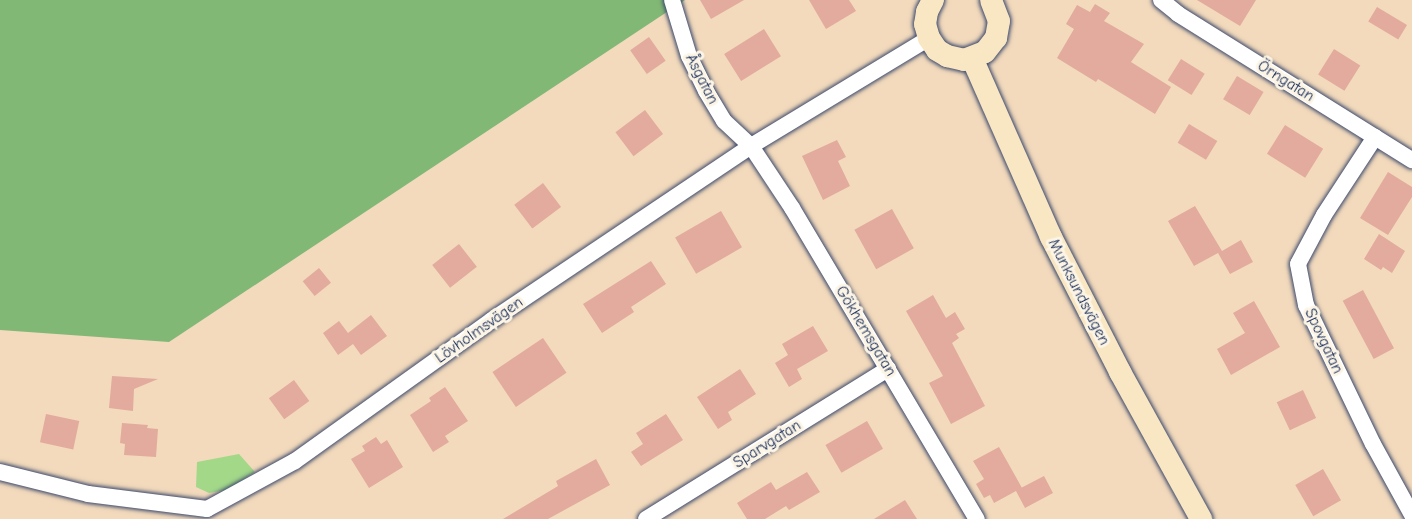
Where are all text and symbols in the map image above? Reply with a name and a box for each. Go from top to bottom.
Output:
street label: Åsgatan [681,51,723,107]
street label: Örngatan [1254,56,1318,106]
street label: Munksundsvägen [1044,236,1114,348]
street label: Gökhemsgatan [831,282,901,380]
street label: Lövholmsvägen [431,293,527,367]
street label: Spovgatan [1301,305,1347,377]
street label: Sparvgatan [730,416,804,472]

